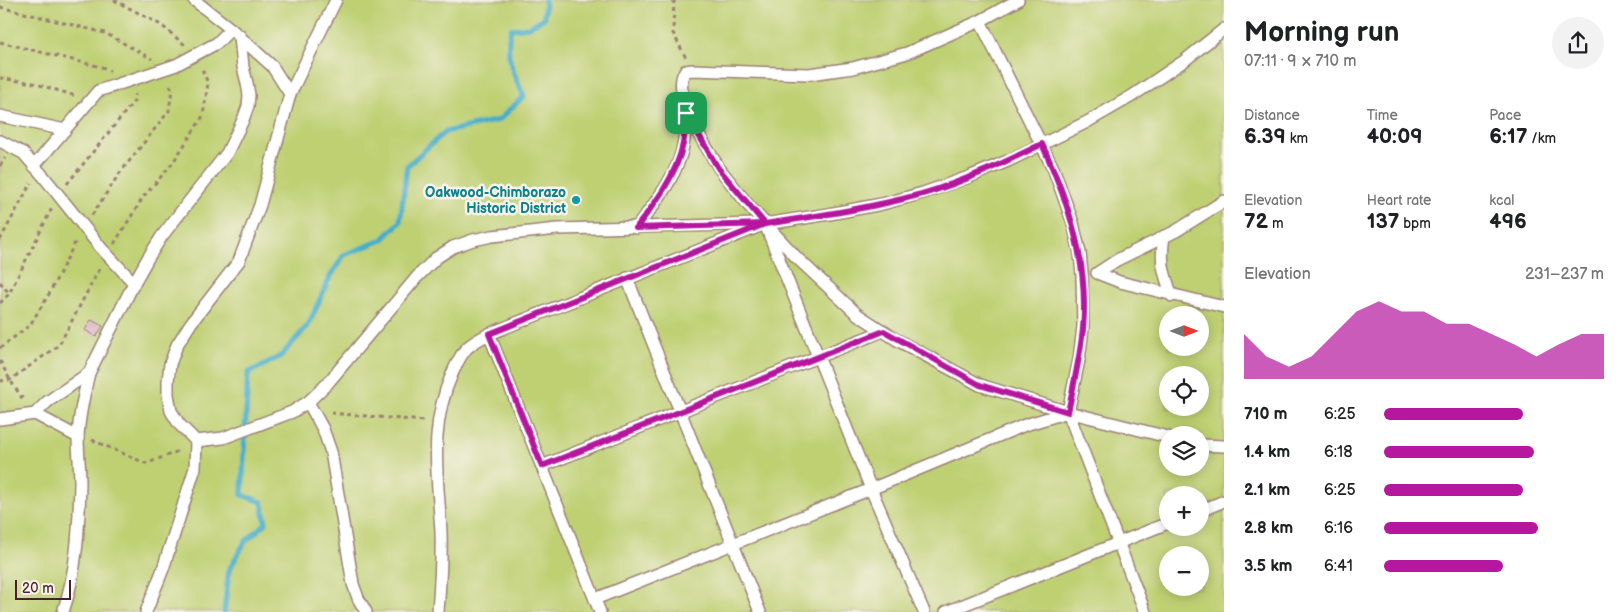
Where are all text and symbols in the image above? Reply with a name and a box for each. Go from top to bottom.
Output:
text: Morning run [1244,16,1399,49]
button: share [1552,17,1604,69]
text: 07:11 · 9 × 710 m [1244,52,1356,71]
pin [665,92,707,134]
icon: arrive [672,99,700,127]
text: Distance [1244,107,1300,124]
text: Time [1367,107,1398,124]
text: Pace [1489,107,1521,124]
text: 6.39 [1244,124,1286,149]
text: 40:09 [1367,124,1423,149]
text: 6:17 [1489,124,1528,149]
text: km [1286,130,1308,147]
text: /km [1528,130,1556,147]
place label: Oakwood-Chimborazo Historic District [425,184,566,217]
text: Elevation [1244,192,1302,209]
text: Heart rate [1367,192,1431,209]
text: kcal [1489,192,1514,209]
marker: Oakwood-Chimborazo Historic District [570,194,582,206]
text: 72 [1244,209,1268,234]
text: 137 [1367,209,1399,234]
text: 496 [1489,209,1527,234]
text: m [1268,215,1284,232]
text: bpm [1399,215,1431,232]
text: Elevation [1244,265,1311,284]
text: 231–237 m [1525,265,1604,284]
north arrow [1159,306,1209,356]
map controls [1159,306,1209,596]
button: locate [1159,366,1209,416]
text: 710 m [1244,405,1288,424]
text: 6:25 [1324,405,1356,424]
button: layers [1159,426,1209,476]
text: 1.4 km [1244,443,1290,462]
text: 6:18 [1324,443,1353,462]
text: 2.1 km [1244,481,1290,500]
text: 6:25 [1324,481,1356,500]
button: + [1159,486,1209,536]
text: 2.8 km [1244,519,1293,538]
text: 6:16 [1324,519,1353,538]
button: − [1159,546,1209,596]
text: 3.5 km [1244,557,1292,576]
text: 6:41 [1324,557,1353,576]
scale bar [15,577,71,600]
text: 20 m [22,580,54,597]

